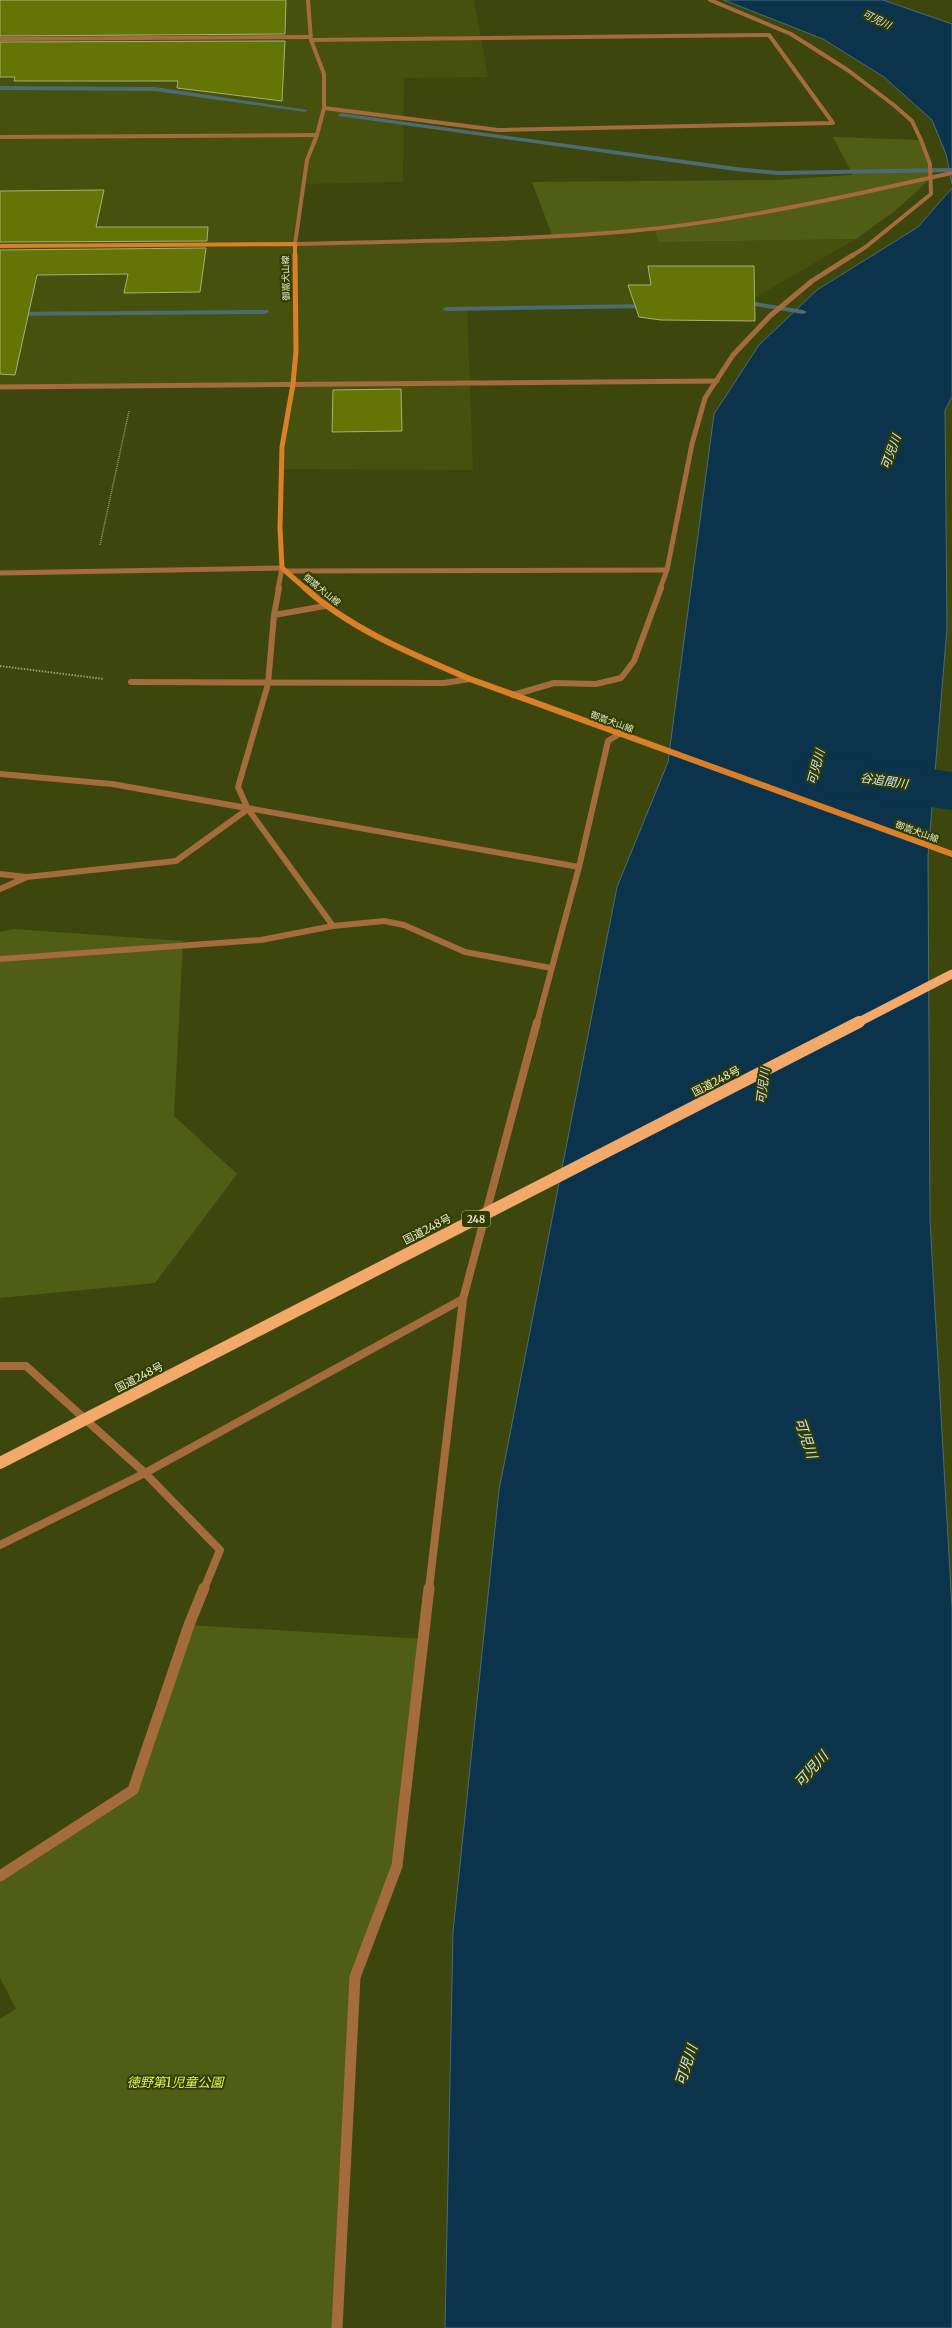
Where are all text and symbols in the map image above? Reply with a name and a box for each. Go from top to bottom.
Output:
water label: 可児川 [860,7,894,32]
street label: 御嵩犬山線 [280,254,291,301]
water label: 可児川 [877,430,904,471]
street label: 御嵩犬山線 [301,571,344,609]
street label: 御嵩犬山線 [589,709,636,735]
water label: 可児川 [804,746,828,786]
water label: 谷追間川 [859,770,911,792]
street label: 御嵩犬山線 [894,819,941,845]
street label: 国道248号 [689,1063,743,1099]
water label: 可児川 [753,1065,772,1105]
street label: 国道248号 [400,1211,454,1247]
road number: 248 [462,1211,490,1227]
street label: 国道248号 [112,1359,166,1395]
water label: 可児川 [791,1415,822,1463]
water label: 可児川 [790,1746,833,1791]
water label: 可児川 [671,2040,702,2088]
park label: 徳野第1児童公園 [127,2074,225,2091]

